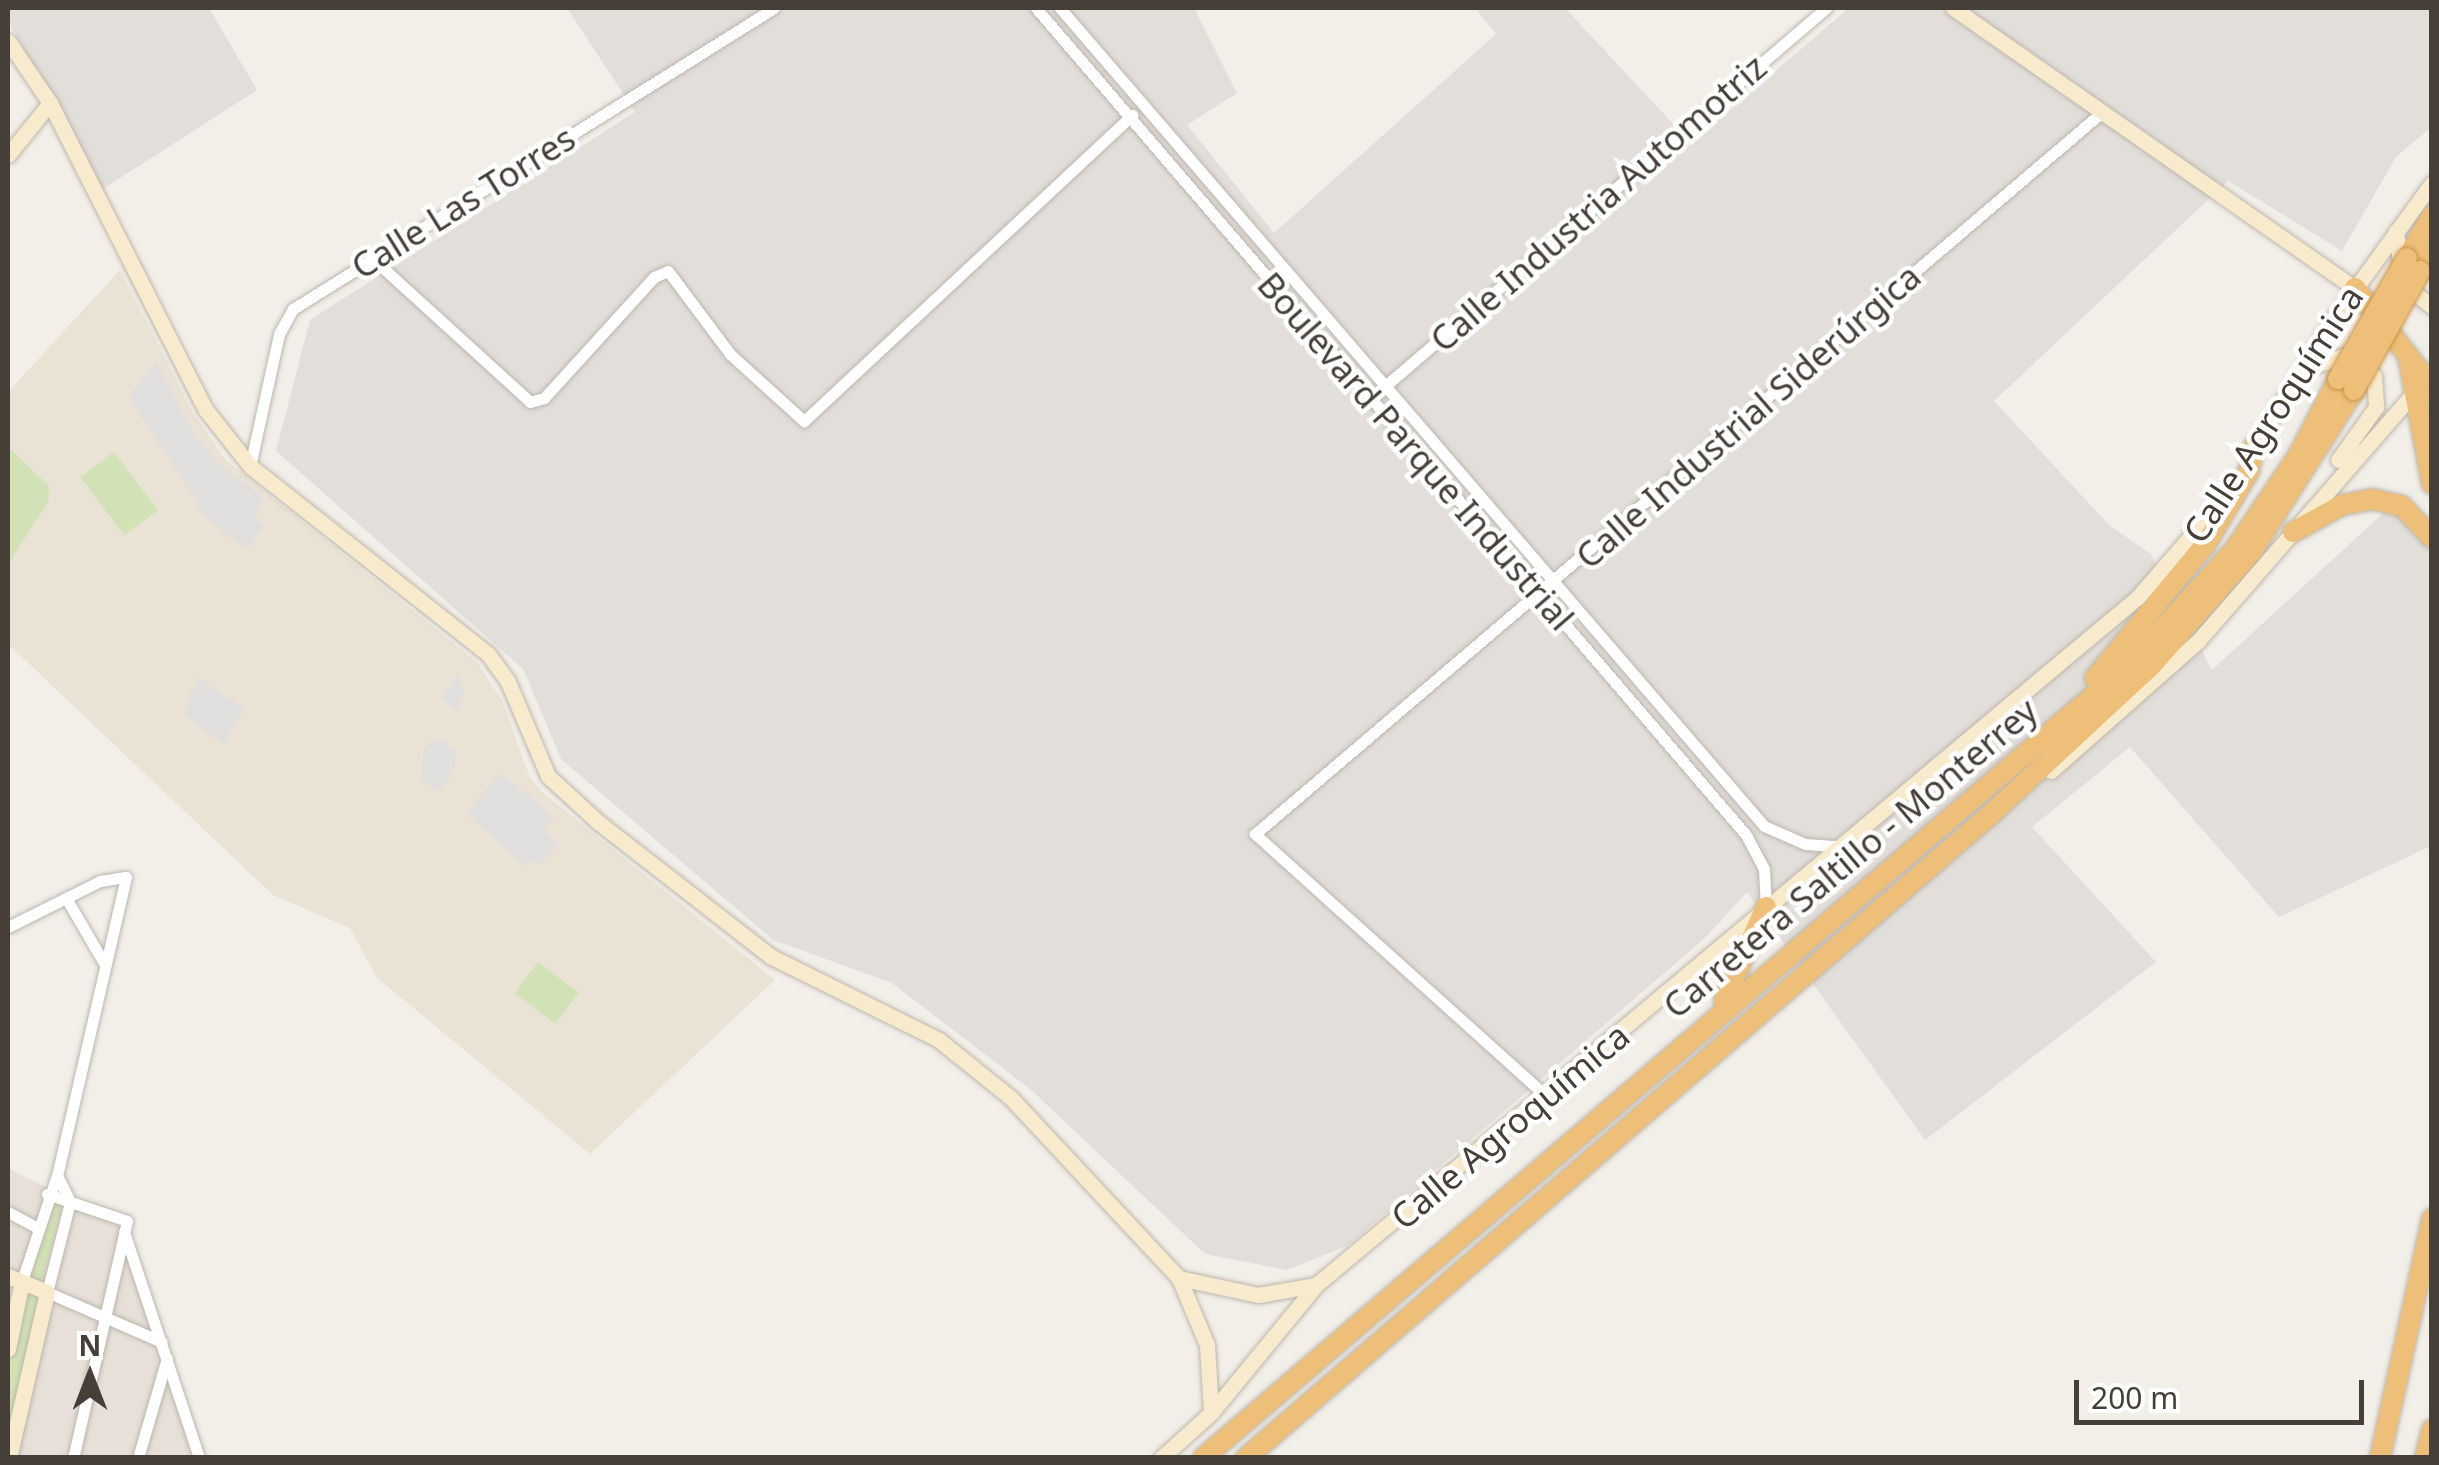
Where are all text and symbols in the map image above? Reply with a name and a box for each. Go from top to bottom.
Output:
street label: Calle Industria Automotriz [1422,46,1774,360]
street label: Calle Las Torres [344,117,582,287]
street label: Calle Industrial Siderúrgica [1567,255,1929,577]
street label: Boulevard Parque Industrial [1249,264,1583,638]
street label: Calle Agroquímica [2174,278,2372,550]
street label: Carretera Saltillo - Monterrey [1655,689,2045,1027]
street label: Calle Agroquímica [1382,1014,1638,1238]
north arrow [40,1325,140,1425]
text: N [79,1326,101,1364]
scale bar [2079,1360,2369,1422]
text: 200 m [2091,1377,2178,1418]

